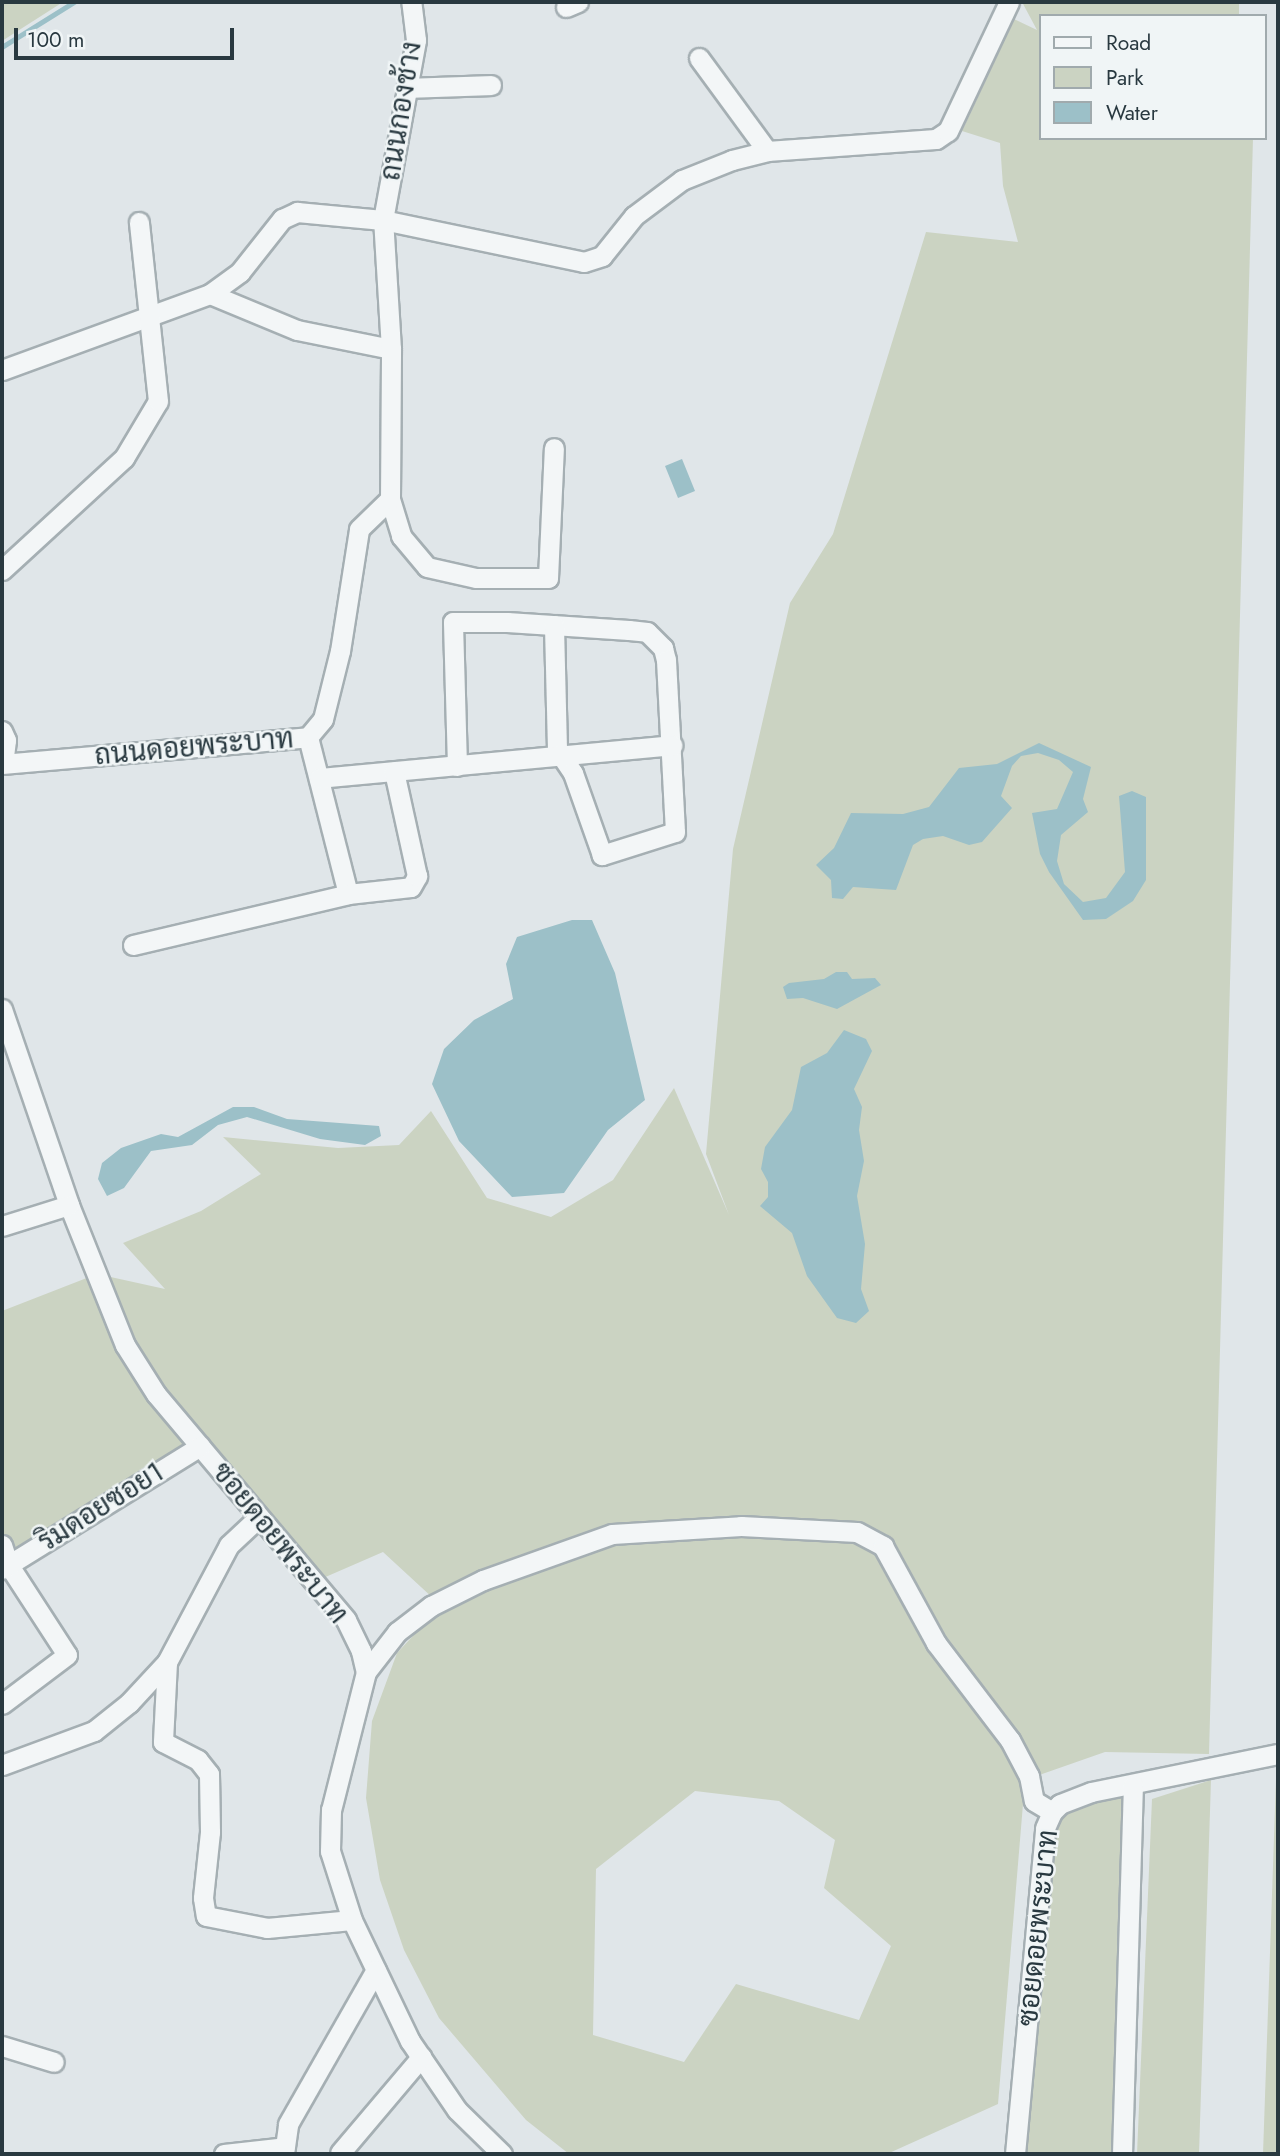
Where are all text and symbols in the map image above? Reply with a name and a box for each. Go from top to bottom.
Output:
scale bar [18,14,238,58]
legend [1038,14,1266,140]
text: 100 m [27,25,84,55]
text: Road [1106,28,1151,58]
street label: ถนนกองช้าง [373,39,429,183]
text: Park [1106,63,1143,93]
text: Water [1106,98,1158,128]
street label: ถนนดอยพระบาท [93,722,295,772]
street label: ริมดอยซอย1 [32,1455,170,1559]
street label: ซอยดอยพระบาท [205,1456,355,1630]
street label: ซอยดอยพระบาท [1011,1828,1065,2028]

